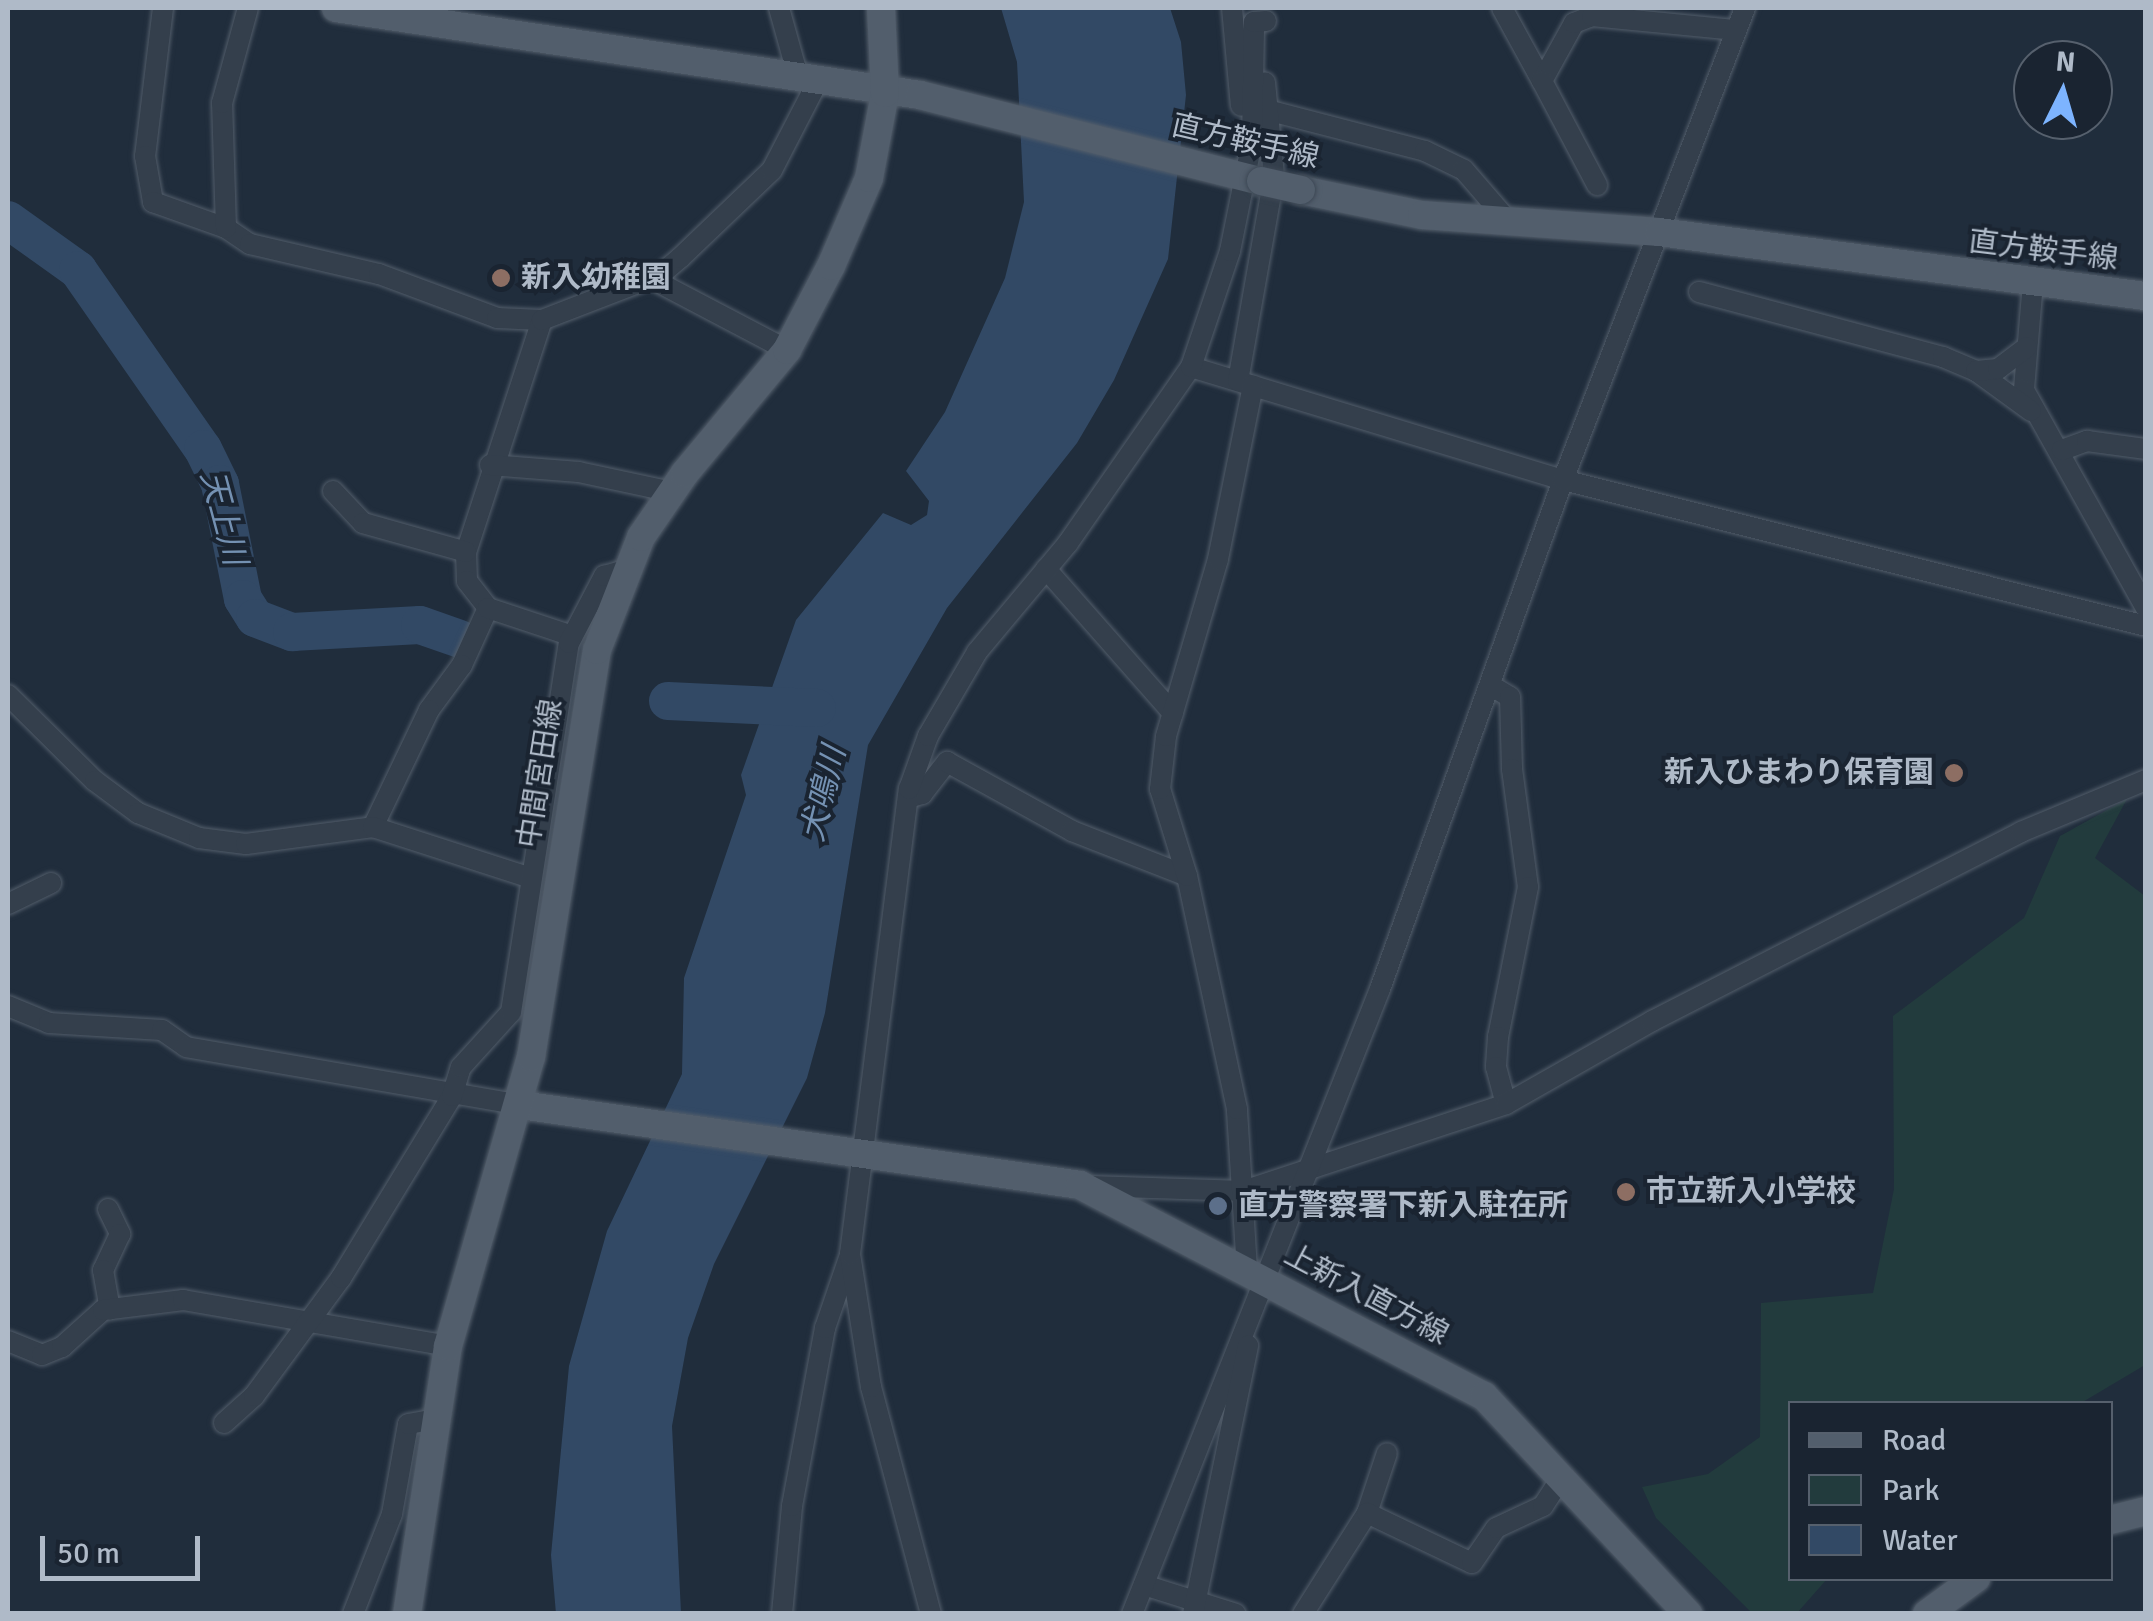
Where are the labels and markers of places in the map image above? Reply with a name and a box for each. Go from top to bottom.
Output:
place label: 新入幼稚園 [521,260,671,296]
marker: 新入幼稚園 [490,267,512,289]
place label: 新入ひまわり保育園 [1664,755,1934,791]
marker: 新入ひまわり保育園 [1943,762,1965,784]
place label: 市立新入小学校 [1646,1174,1856,1210]
marker: 市立新入小学校 [1615,1181,1637,1203]
place label: 直方警察署下新入駐在所 [1238,1188,1568,1224]
marker: 直方警察署下新入駐在所 [1207,1195,1229,1217]

